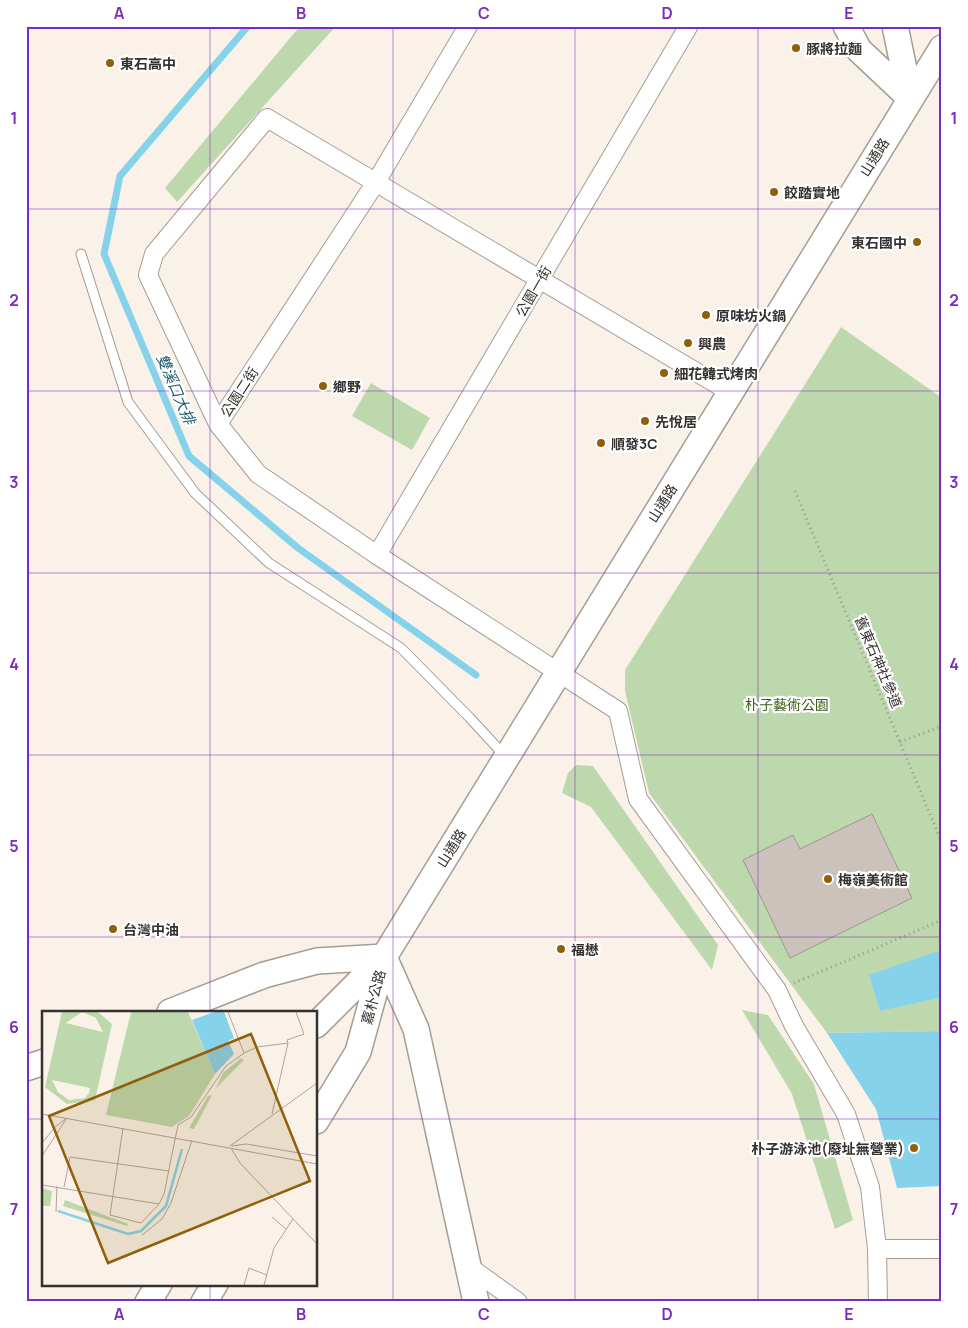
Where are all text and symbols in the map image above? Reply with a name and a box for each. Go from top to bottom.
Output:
text: A [114,2,125,24]
text: B [296,2,306,24]
text: C [478,2,490,24]
text: D [661,2,673,24]
text: E [844,2,854,24]
place label: 豚將拉麵 [806,39,862,58]
marker: 豚將拉麵 [790,42,802,54]
place label: 東石高中 [120,54,176,73]
marker: 東石高中 [104,57,116,69]
text: 1 [10,107,18,129]
text: 1 [950,107,958,129]
street label: 山通路 [855,134,893,180]
place label: 餃踏實地 [784,183,840,202]
marker: 餃踏實地 [768,186,780,198]
place label: 東石國中 [851,233,907,252]
marker: 東石國中 [911,236,923,248]
street label: 公園一街 [511,262,555,320]
text: 2 [9,289,19,311]
text: 2 [949,289,959,311]
place label: 原味坊火鍋 [716,306,786,325]
marker: 原味坊火鍋 [700,309,712,321]
place label: 興農 [698,334,726,353]
marker: 興農 [682,337,694,349]
water label: 雙溪口大排 [152,350,201,429]
street label: 公園二街 [216,363,262,421]
place label: 細花韓式烤肉 [674,364,758,383]
marker: 細花韓式烤肉 [658,367,670,379]
place label: 鄉野 [333,377,361,396]
marker: 鄉野 [317,380,329,392]
place label: 先悅居 [655,412,697,431]
marker: 先悅居 [639,415,651,427]
place label: 順發3C [611,434,657,453]
marker: 順發3C [595,437,607,449]
text: 3 [9,471,19,493]
text: 3 [949,471,959,493]
street label: 山通路 [643,480,681,526]
street label: 舊東石神社參道 [851,613,907,711]
text: 4 [9,653,19,675]
text: 4 [949,653,959,675]
park label: 朴子藝術公園 [745,695,829,714]
street label: 山通路 [432,825,470,871]
text: 5 [9,835,19,857]
text: 5 [949,835,959,857]
place label: 梅嶺美術館 [838,870,908,889]
marker: 梅嶺美術館 [822,873,834,885]
place label: 台灣中油 [123,920,179,939]
marker: 台灣中油 [107,923,119,935]
place label: 福懋 [571,940,599,959]
marker: 福懋 [555,943,567,955]
street label: 嘉朴公路 [357,967,389,1027]
inset map [42,1011,318,1286]
text: 6 [9,1016,19,1038]
text: 6 [949,1016,959,1038]
place label: 朴子游泳池(廢址無營業) [751,1139,904,1158]
marker: 朴子游泳池(廢址無營業) [908,1142,920,1154]
text: 7 [10,1198,18,1220]
text: 7 [950,1198,958,1220]
text: A [114,1303,125,1325]
text: B [296,1303,306,1325]
text: C [478,1303,490,1325]
text: D [661,1303,673,1325]
text: E [844,1303,854,1325]

